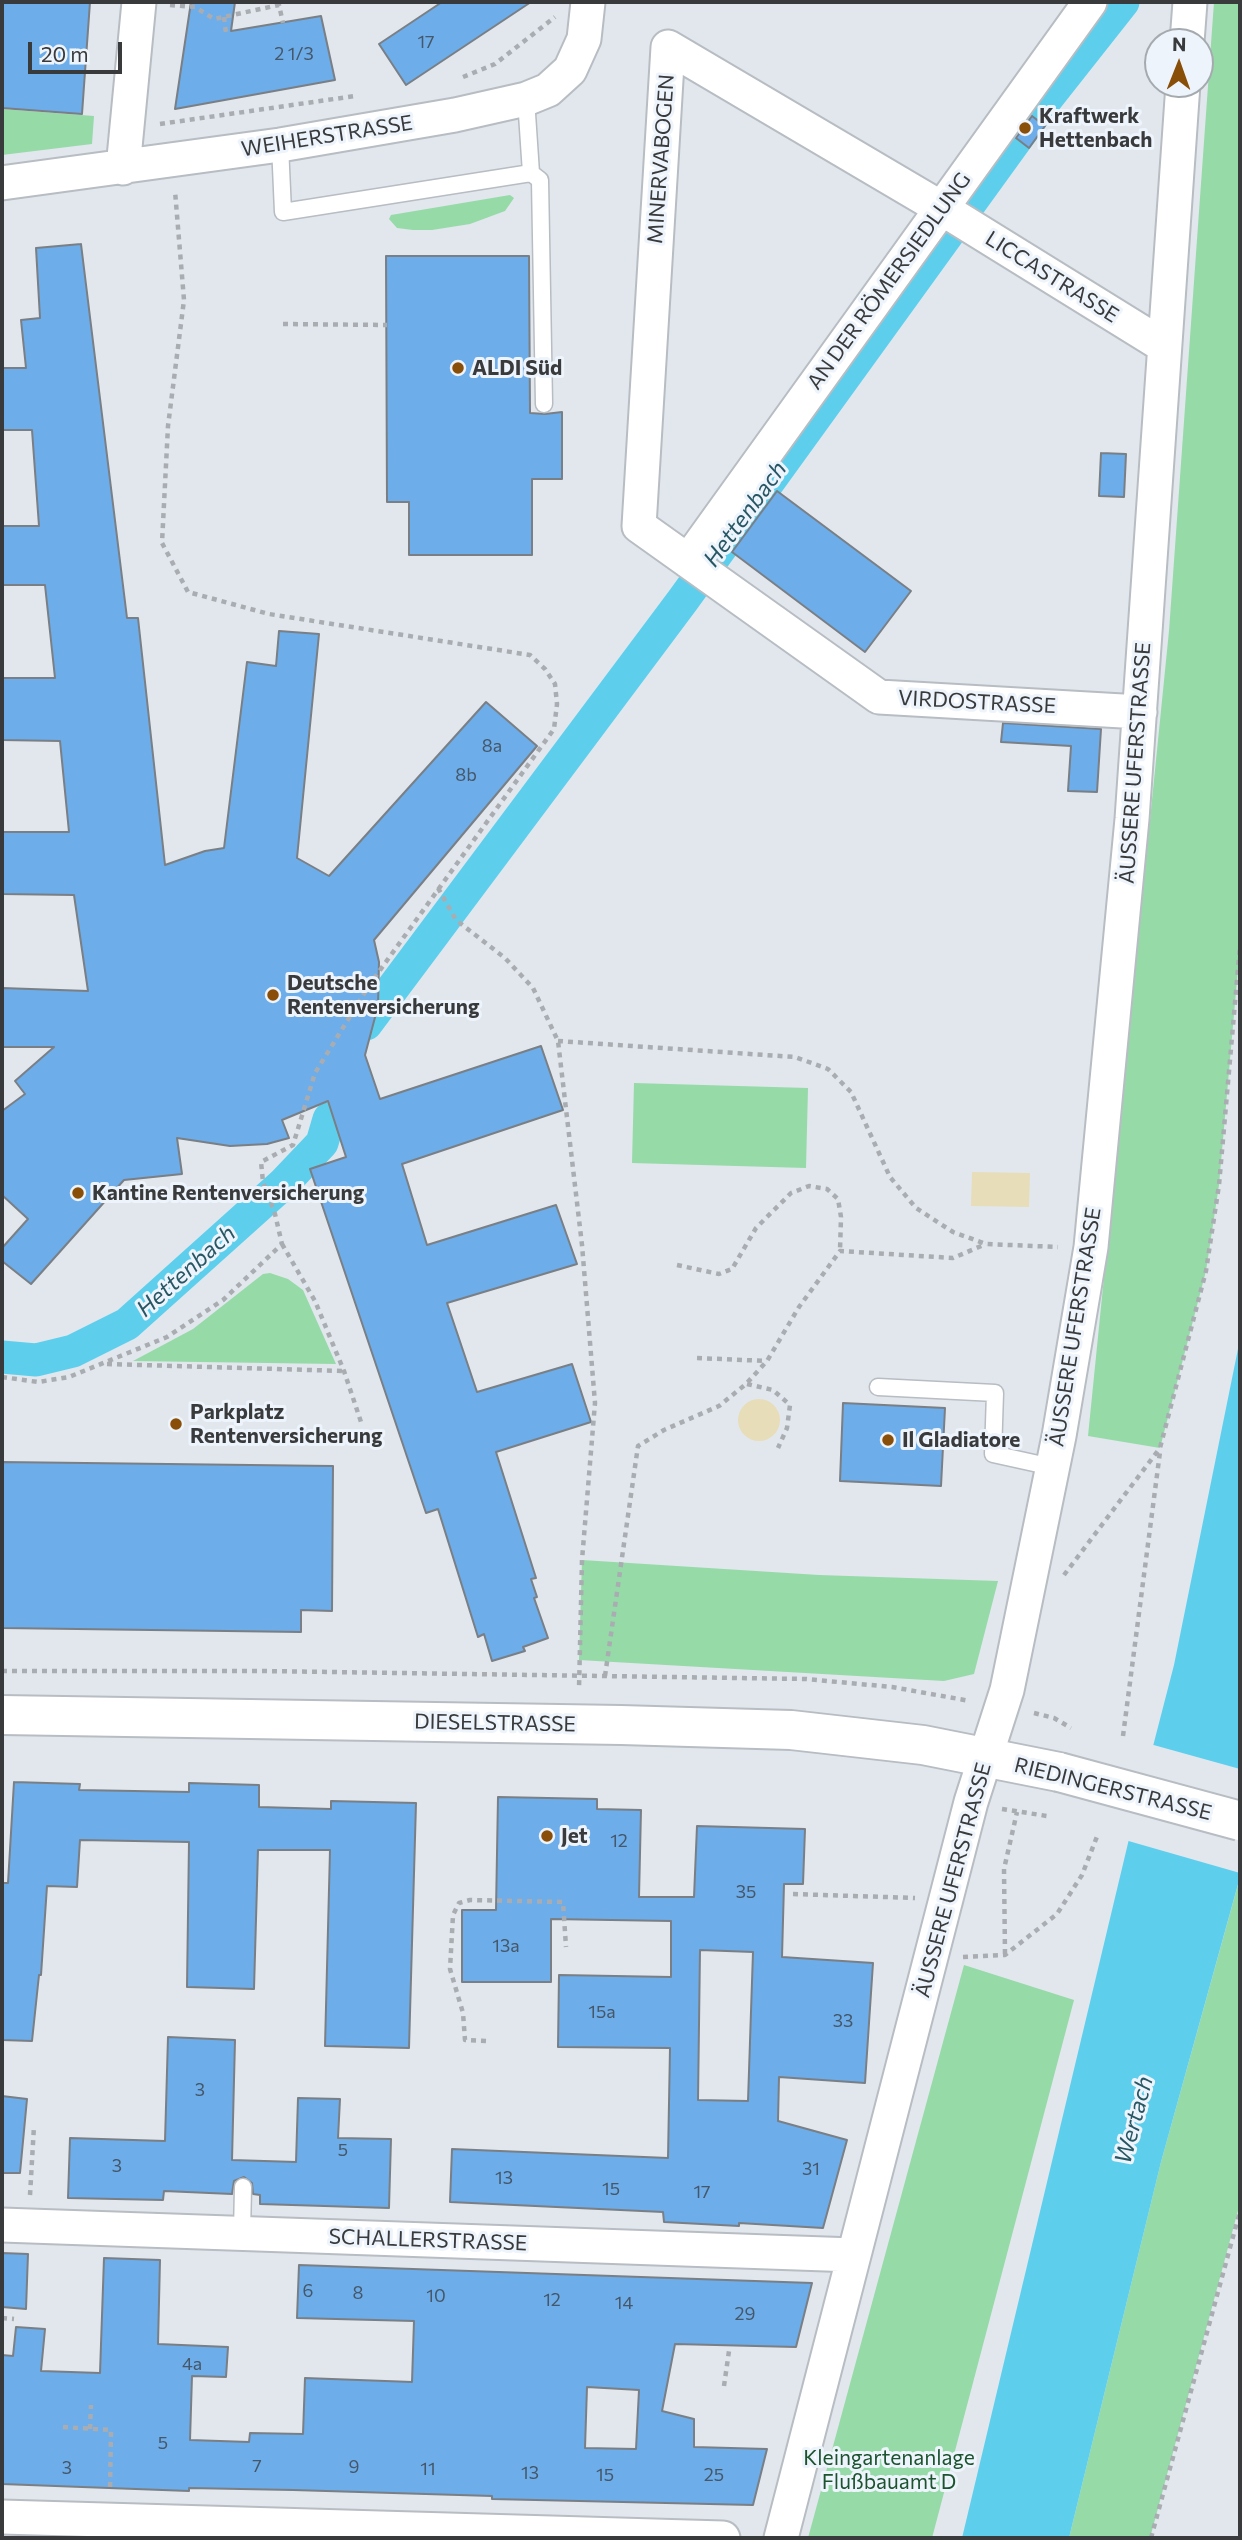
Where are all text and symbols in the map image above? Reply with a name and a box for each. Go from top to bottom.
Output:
scale bar [32,28,126,72]
north arrow [1144,28,1214,98]
house number: 17 [417,31,435,53]
text: N [1172,32,1187,55]
text: 20 m [41,41,89,66]
house number: 2 1/3 [274,43,314,65]
street label: MINERVABOGEN [643,73,679,245]
place label: Kraftwerk Hettenbach [1039,103,1152,153]
street label: WEIHERSTRASSE [239,110,415,162]
marker: Kraftwerk Hettenbach [1017,120,1033,136]
street label: AN DER RÖMERSIEDLUNG [802,168,976,394]
street label: LICCASTRASSE [981,226,1123,328]
place label: ALDI Süd [472,355,562,381]
marker: ALDI Süd [450,360,466,376]
water label: Hettenbach [698,456,792,572]
street label: ÄUSSERE UFERSTRASSE [1114,641,1156,885]
street label: VIRDOSTRASSE [897,685,1057,719]
house number: 8a [482,735,502,757]
house number: 8b [455,764,477,786]
place label: Deutsche Rentenversicherung [287,970,479,1020]
marker: Deutsche Rentenversicherung [265,987,281,1003]
place label: Kantine Rentenversicherung [92,1180,364,1206]
marker: Kantine Rentenversicherung [70,1185,86,1201]
street label: ÄUSSERE UFERSTRASSE [1044,1206,1106,1448]
water label: Hettenbach [131,1219,241,1323]
place label: Parkplatz Rentenversicherung [190,1399,382,1449]
marker: Parkplatz Rentenversicherung [168,1416,184,1432]
place label: Il Gladiatore [902,1427,1020,1453]
marker: Il Gladiatore [880,1432,896,1448]
street label: DIESELSTRASSE [414,1709,576,1737]
street label: RIEDINGERSTRASSE [1012,1752,1214,1826]
street label: ÄUSSERE UFERSTRASSE [910,1760,996,2000]
place label: Jet [561,1823,588,1849]
marker: Jet [539,1828,555,1844]
house number: 12 [610,1830,628,1852]
house number: 35 [736,1881,756,1903]
house number: 13a [492,1935,520,1957]
house number: 15a [588,2001,616,2023]
house number: 33 [833,2010,853,2032]
water label: Wertach [1109,2073,1159,2167]
house number: 3 [195,2079,205,2101]
house number: 5 [338,2139,348,2161]
house number: 3 [112,2155,122,2177]
house number: 31 [802,2158,820,2180]
house number: 13 [495,2167,513,2189]
house number: 15 [602,2178,620,2200]
house number: 17 [693,2181,711,2203]
street label: SCHALLERSTRASSE [328,2224,528,2256]
house number: 6 [303,2280,313,2302]
house number: 8 [353,2282,363,2304]
house number: 10 [426,2285,446,2307]
house number: 12 [543,2289,561,2311]
house number: 14 [615,2292,633,2314]
house number: 29 [735,2303,755,2325]
house number: 4a [182,2353,202,2375]
house number: 5 [158,2432,168,2454]
park label: Kleingartenanlage Flußbauamt D [803,2445,975,2495]
house number: 7 [252,2455,262,2477]
house number: 9 [349,2456,359,2478]
house number: 3 [62,2457,72,2479]
house number: 11 [420,2458,436,2480]
house number: 13 [521,2462,539,2484]
house number: 15 [596,2464,614,2486]
house number: 25 [704,2464,724,2486]

